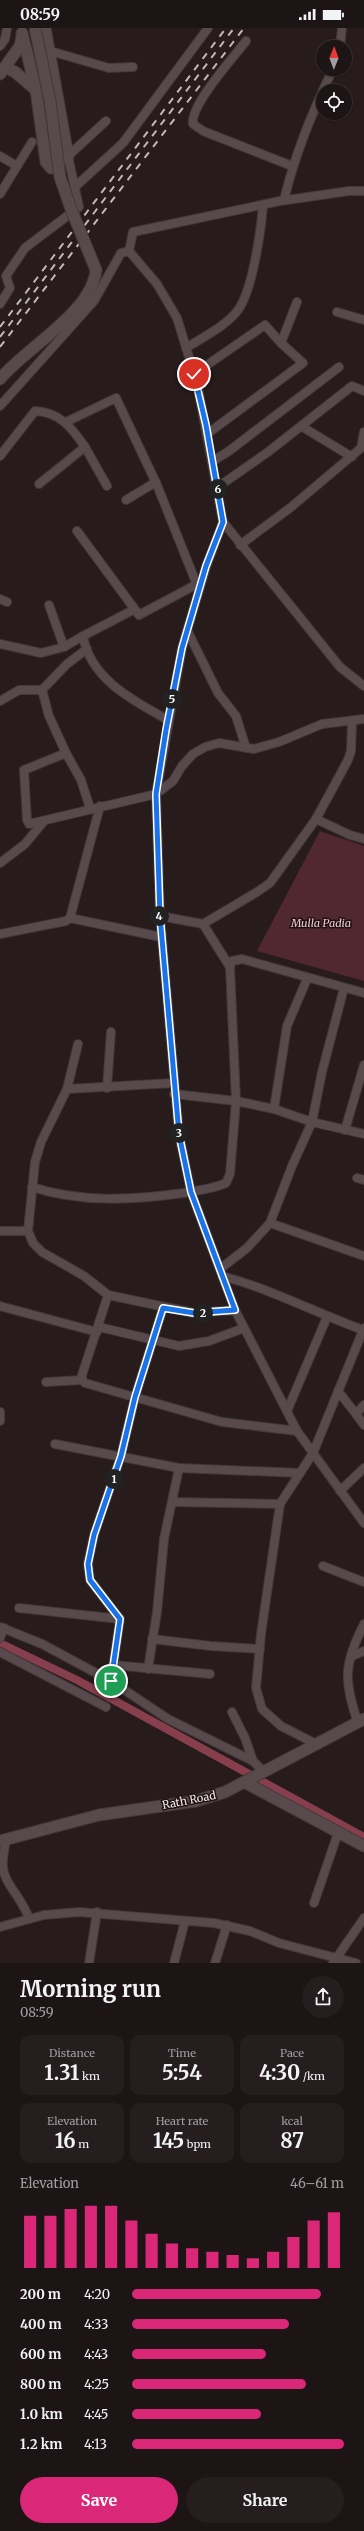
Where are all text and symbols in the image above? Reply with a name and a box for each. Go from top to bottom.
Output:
text: 08:59 [20,5,60,24]
north arrow [316,40,352,76]
map controls [316,40,352,120]
button: locate [316,84,352,120]
pin [177,357,211,391]
icon: check [183,363,205,385]
pin: 6 [208,479,228,499]
text: 6 [215,482,221,496]
pin: 5 [162,689,182,709]
text: 5 [169,692,175,706]
pin: 4 [149,906,169,926]
text: 4 [156,909,163,923]
park label: Mulla Padia [290,916,351,930]
pin: 3 [169,1123,189,1143]
text: 3 [176,1126,182,1140]
pin: 2 [193,1303,213,1323]
text: 2 [200,1306,206,1320]
pin: 1 [104,1469,124,1489]
text: 1 [111,1472,117,1486]
pin [94,1664,128,1698]
icon: arrive [100,1670,122,1692]
street label: Rath Road [161,1788,217,1812]
text: Morning run [20,1975,161,2003]
button: share [302,1976,344,2018]
text: 08:59 [20,2004,54,2021]
text: Distance [49,2046,95,2060]
text: Time [168,2046,196,2060]
text: Pace [280,2046,304,2060]
text: 1.31 [44,2060,79,2085]
text: 5:54 [162,2060,202,2085]
text: 4:30 [259,2060,300,2085]
text: km [79,2069,100,2083]
text: /km [300,2069,325,2083]
text: Elevation [47,2114,97,2128]
text: Heart rate [156,2114,208,2128]
text: kcal [281,2114,303,2128]
text: 16 [55,2128,76,2153]
text: 145 [153,2128,184,2153]
text: 87 [280,2128,304,2153]
text: m [76,2137,89,2151]
text: bpm [184,2137,211,2151]
text: Elevation [20,2175,79,2192]
text: 46–61 m [290,2175,344,2192]
text: 200 m [20,2286,61,2303]
text: 4:20 [84,2286,110,2303]
text: 400 m [20,2316,62,2333]
text: 4:33 [84,2316,108,2333]
text: 600 m [20,2346,61,2363]
text: 4:43 [84,2346,108,2363]
text: 800 m [20,2376,61,2393]
text: 4:25 [84,2376,109,2393]
text: 1.0 km [20,2406,63,2423]
text: 4:45 [84,2406,108,2423]
text: 1.2 km [20,2436,62,2453]
text: 4:13 [84,2436,107,2453]
button: Save [20,2477,178,2523]
button: Share [186,2477,344,2523]

